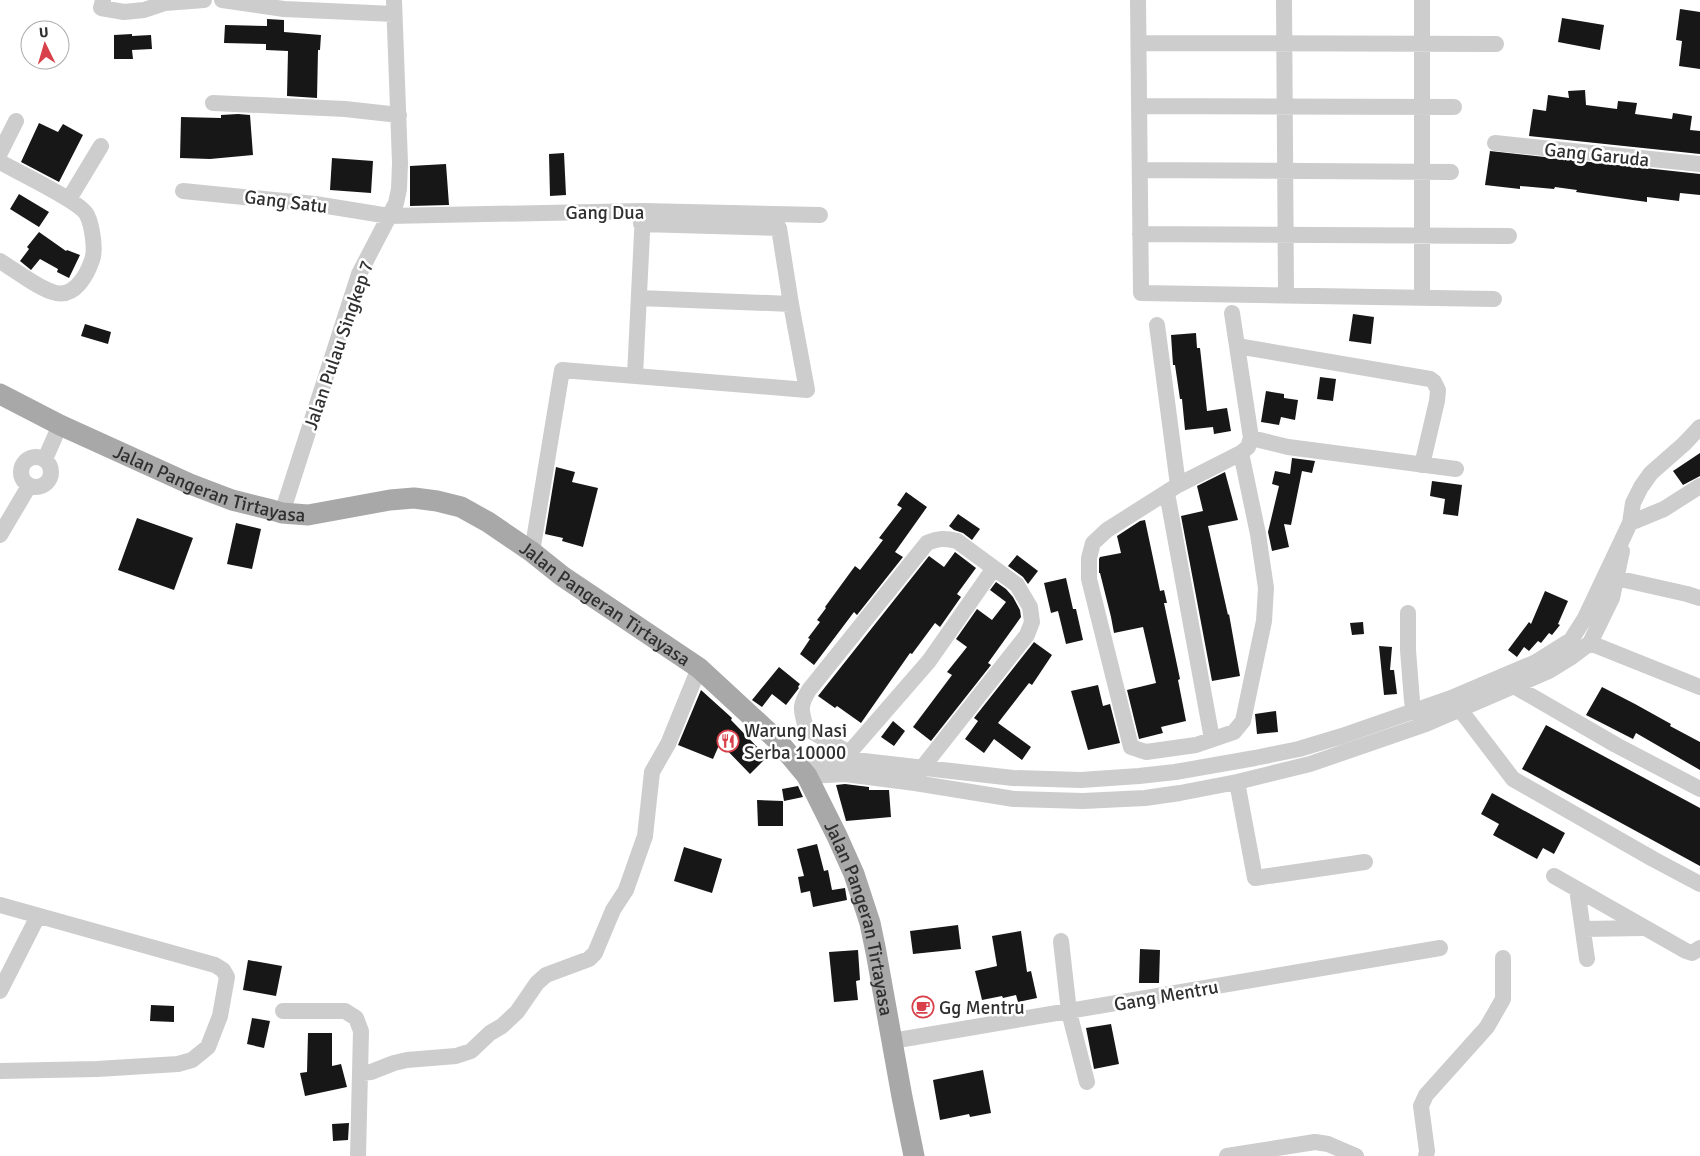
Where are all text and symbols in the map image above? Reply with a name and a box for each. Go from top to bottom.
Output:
north arrow [20,20,70,70]
text: U [38,24,49,41]
street label: Gang Garuda [1543,138,1651,172]
street label: Gang Satu [243,185,329,219]
street label: Gang Dua [566,201,644,225]
street label: Jalan Pulau Singkep 7 [299,258,379,433]
street label: Jalan Pangeran Tirtayasa [109,440,306,528]
street label: Jalan Pangeran Tirtayasa [515,536,695,672]
place label: Warung Nasi Serba 10000 [744,719,847,765]
restaurant icon: Warung Nasi Serba 10000 [716,729,740,753]
street label: Jalan Pangeran Tirtayasa [818,817,898,1018]
street label: Gang Mentru [1112,975,1220,1017]
cafe icon: Gg Mentru [911,995,935,1019]
place label: Gg Mentru [939,996,1025,1020]

